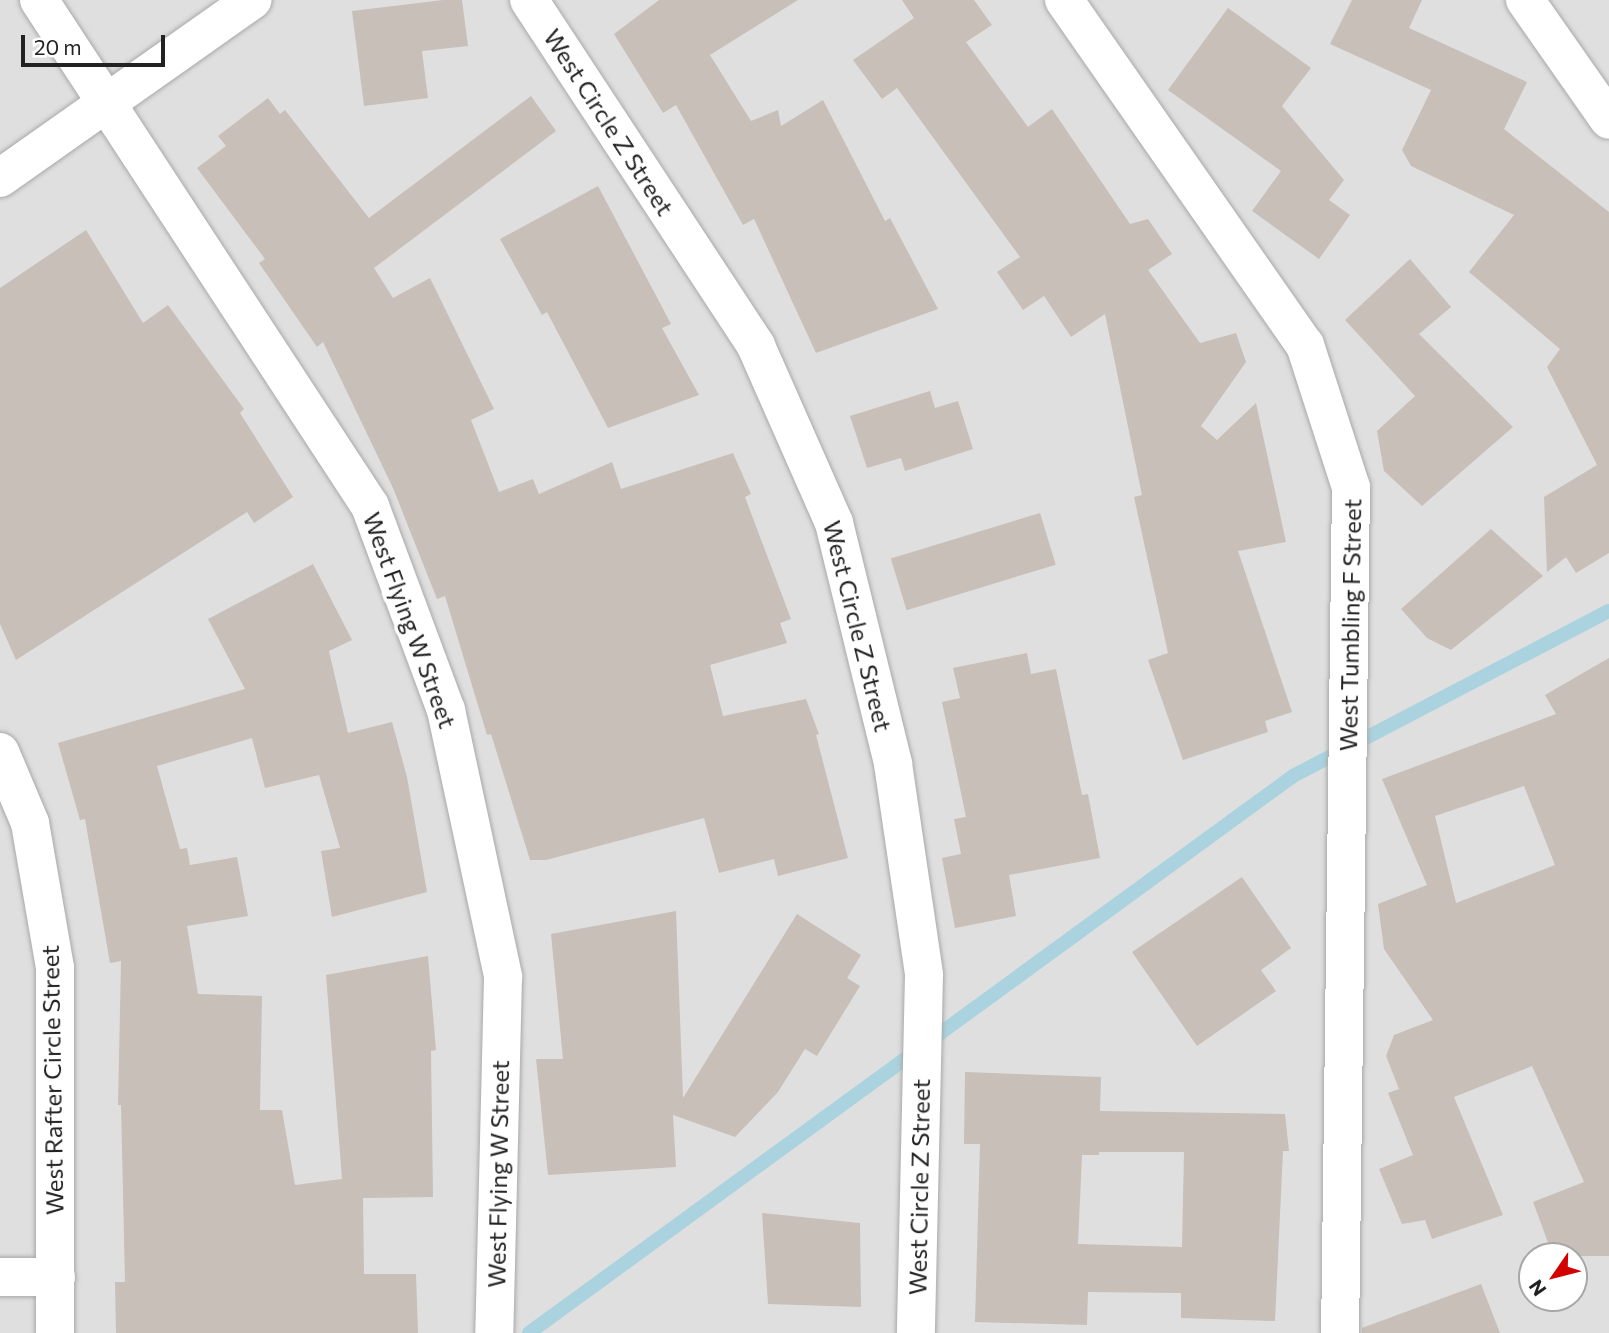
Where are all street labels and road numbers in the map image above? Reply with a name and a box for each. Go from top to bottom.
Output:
street label: West Circle Z Street [538,23,680,221]
street label: West Tumbling F Street [1333,499,1367,751]
street label: West Flying W Street [358,508,462,732]
street label: West Circle Z Street [818,518,898,734]
street label: West Rafter Circle Street [35,945,69,1215]
street label: West Flying W Street [482,1060,514,1288]
street label: West Circle Z Street [903,1079,935,1295]

